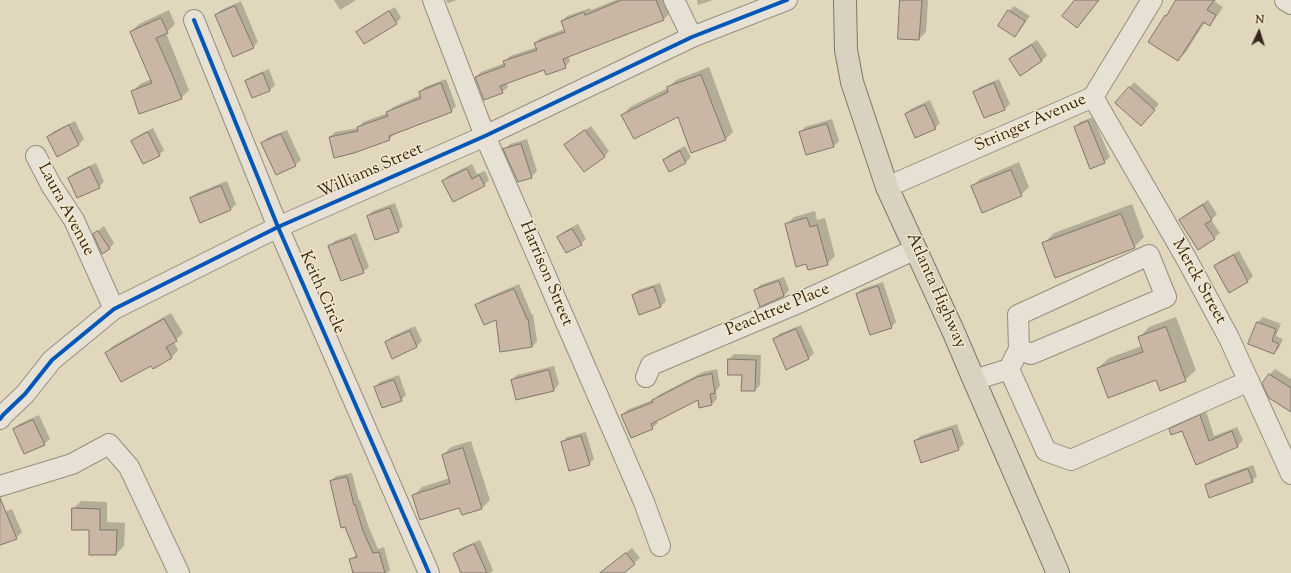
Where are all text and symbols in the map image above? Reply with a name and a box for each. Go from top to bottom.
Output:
north arrow [1239,12,1279,52]
text: N [1255,12,1265,28]
street label: Stringer Avenue [972,90,1090,158]
street label: Williams Street [315,140,427,204]
street label: Laura Avenue [32,160,98,260]
street label: Harrison Street [514,218,576,330]
street label: Atlanta Highway [900,230,970,352]
street label: Merck Street [1166,236,1230,328]
street label: Keith Circle [294,249,348,337]
street label: Peachtree Place [723,280,833,342]

